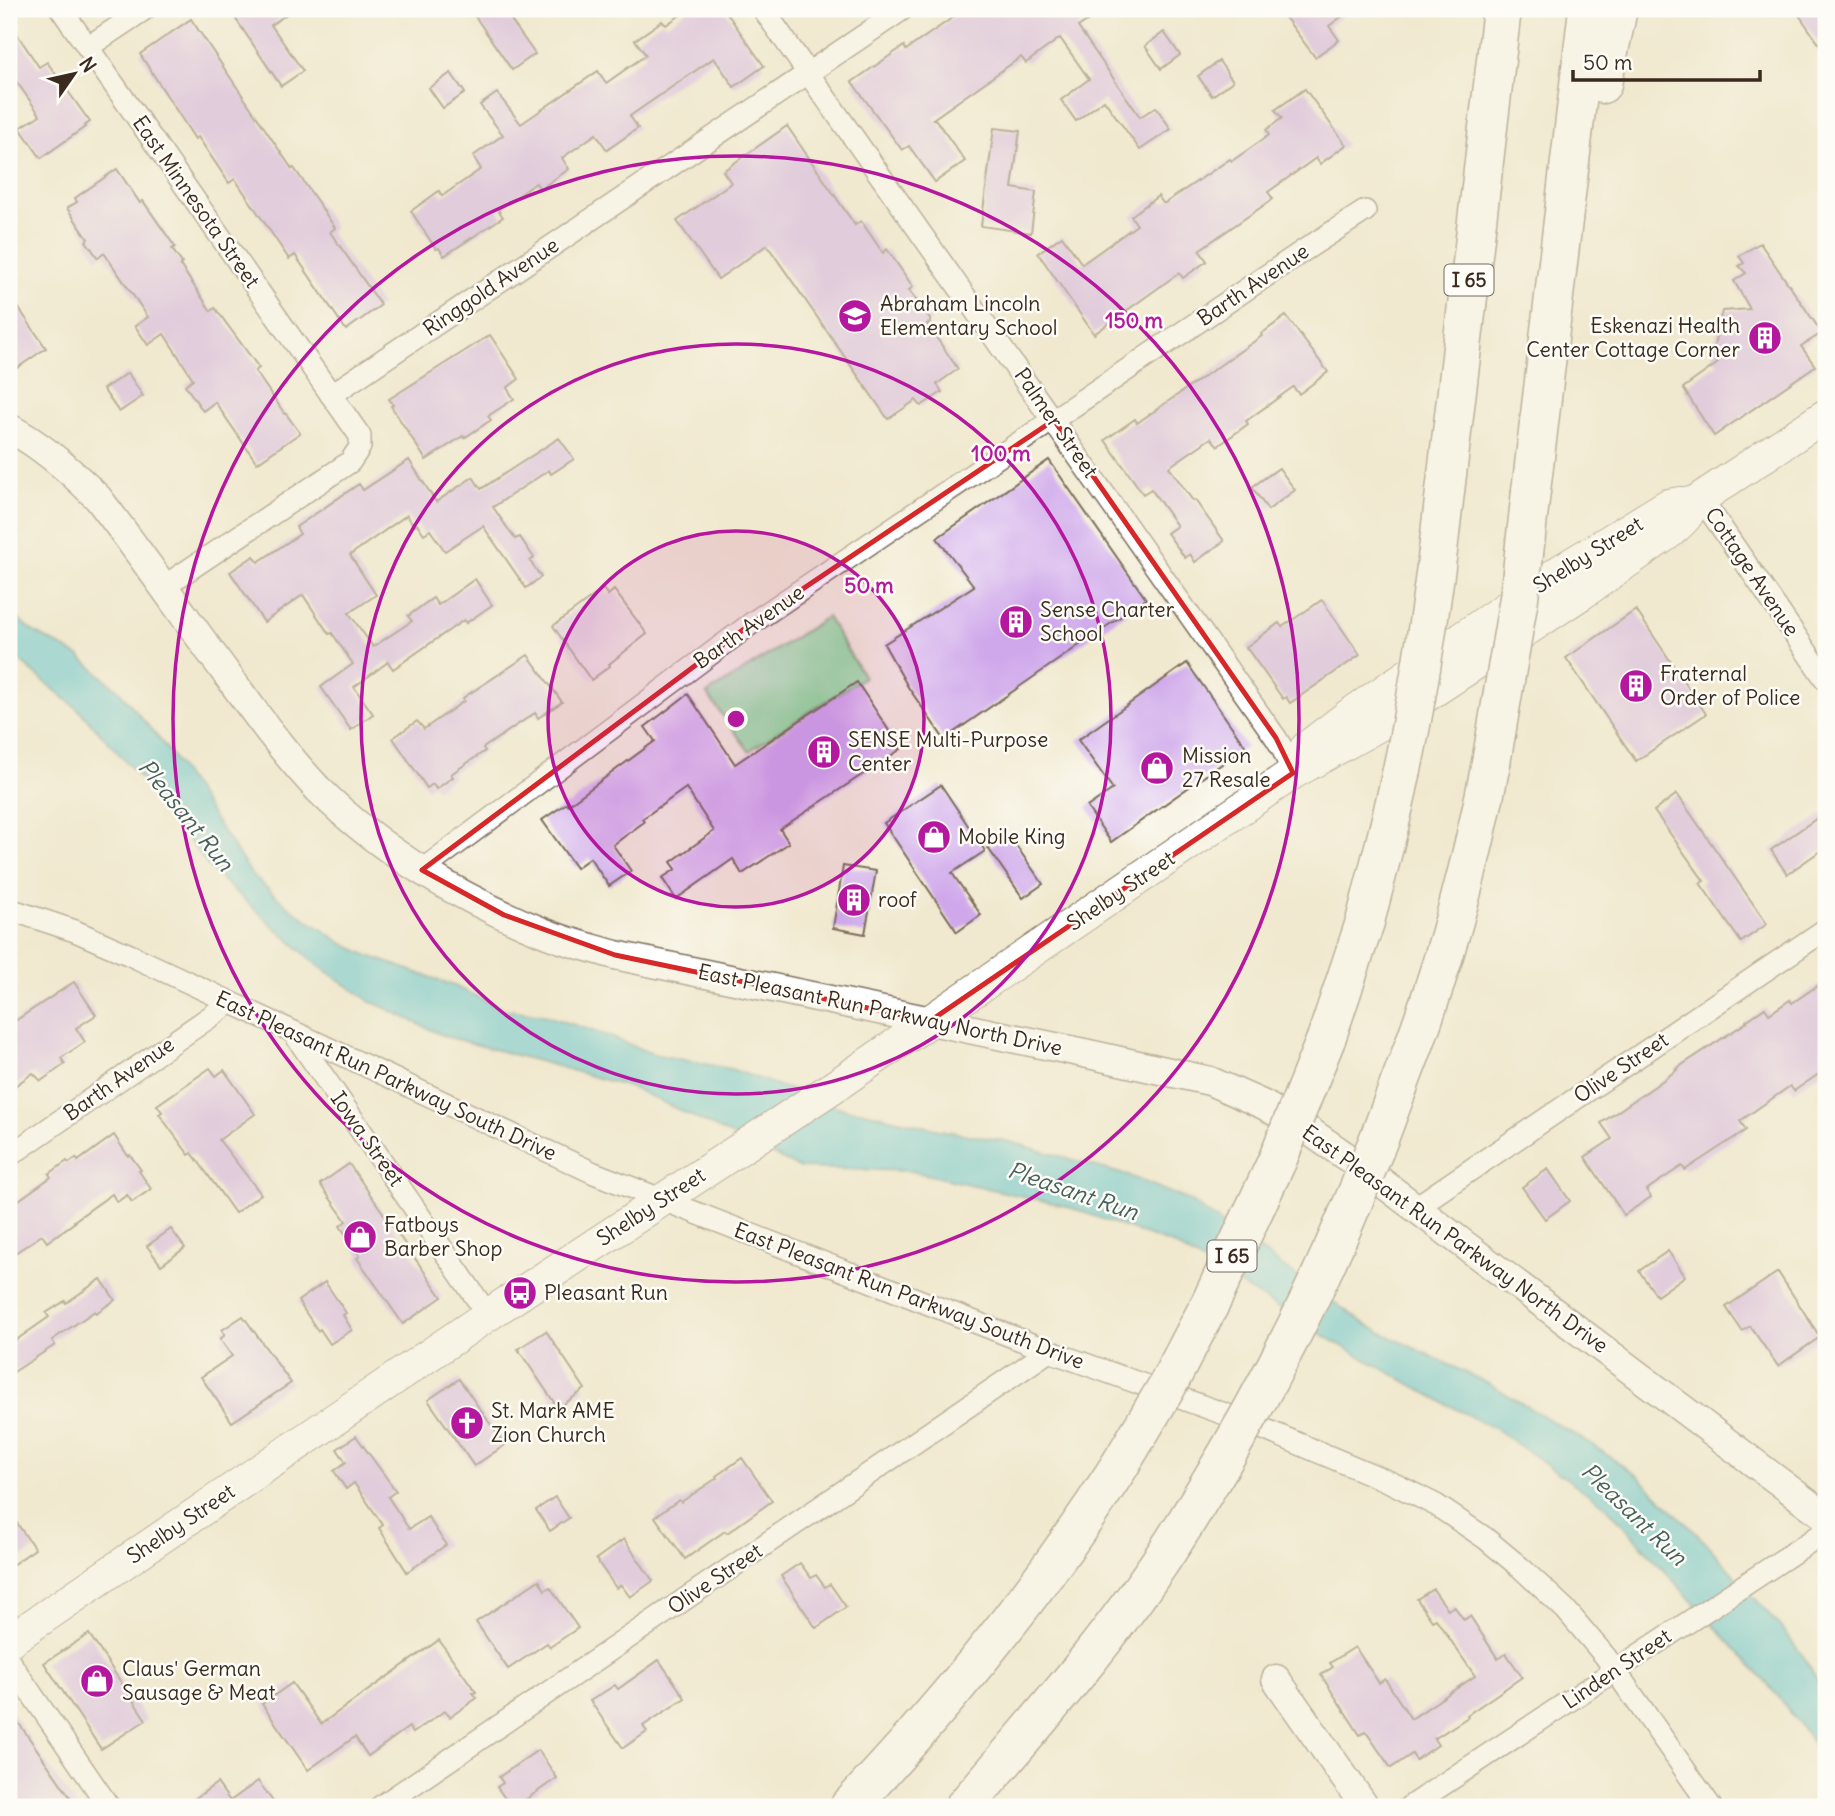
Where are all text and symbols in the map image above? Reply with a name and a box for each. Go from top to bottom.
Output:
north arrow [38,38,108,108]
scale bar [1573,38,1760,82]
text: 50 m [1583,49,1632,76]
text: N [74,52,102,77]
street label: East Minnesota Street [127,110,266,293]
street label: Ringgold Avenue [418,231,564,342]
street label: Barth Avenue [1192,237,1314,332]
road number: I 65 [1444,264,1494,296]
place label: Abraham Lincoln Elementary School [880,290,1057,341]
school or university icon: Abraham Lincoln Elementary School [836,297,874,335]
text: 150 m [1105,307,1163,334]
place label: Eskenazi Health Center Cottage Corner [1526,312,1740,363]
building icon: Eskenazi Health Center Cottage Corner [1746,319,1784,357]
street label: Palmer Street [1009,362,1104,483]
text: 100 m [971,440,1031,467]
street label: Cottage Avenue [1699,502,1805,641]
street label: Shelby Street [1528,510,1648,599]
text: 50 m [844,572,894,599]
street label: Barth Avenue [688,579,809,675]
place label: Sense Charter School [1040,596,1175,647]
building icon: Sense Charter School [997,603,1035,641]
place label: Fraternal Order of Police [1660,660,1800,711]
building icon: Fraternal Order of Police [1617,667,1655,705]
centre of rings [724,707,748,731]
place label: SENSE Multi-Purpose Center [848,726,1048,777]
building icon: SENSE Multi-Purpose Center [805,733,843,771]
place label: Mission 27 Resale [1182,742,1271,793]
shop icon: Mission 27 Resale [1138,749,1176,787]
water label: Pleasant Run [132,753,241,877]
shop icon: Mobile King [915,818,953,856]
place label: Mobile King [958,823,1066,850]
street label: Shelby Street [1062,845,1180,937]
building icon: roof [835,881,873,919]
place label: roof [878,886,918,913]
street label: East Pleasant Run Parkway North Drive [695,958,1065,1061]
street label: East Pleasant Run Parkway South Drive [212,985,561,1167]
street label: Olive Street [1568,1026,1673,1109]
street label: Barth Avenue [58,1031,179,1127]
street label: Iowa Street [325,1086,410,1191]
street label: East Pleasant Run Parkway North Drive [1297,1118,1614,1359]
water label: Pleasant Run [1004,1155,1143,1227]
street label: Shelby Street [591,1161,710,1252]
place label: Fatboys Barber Shop [384,1211,502,1262]
street label: East Pleasant Run Parkway South Drive [730,1216,1088,1375]
shop icon: Fatboys Barber Shop [341,1218,379,1256]
road number: I 65 [1208,1240,1256,1272]
bus stop icon: Pleasant Run [501,1274,539,1312]
place label: Pleasant Run [544,1279,668,1306]
place label: St. Mark AME Zion Church [491,1397,615,1448]
church icon: St. Mark AME Zion Church [448,1404,486,1442]
water label: Pleasant Run [1575,1456,1694,1572]
street label: Shelby Street [122,1478,240,1570]
street label: Olive Street [662,1537,767,1620]
street label: Linden Street [1557,1622,1676,1715]
place label: Claus' German Sausage & Meat [122,1655,276,1706]
shop icon: Claus' German Sausage & Meat [78,1662,116,1700]

